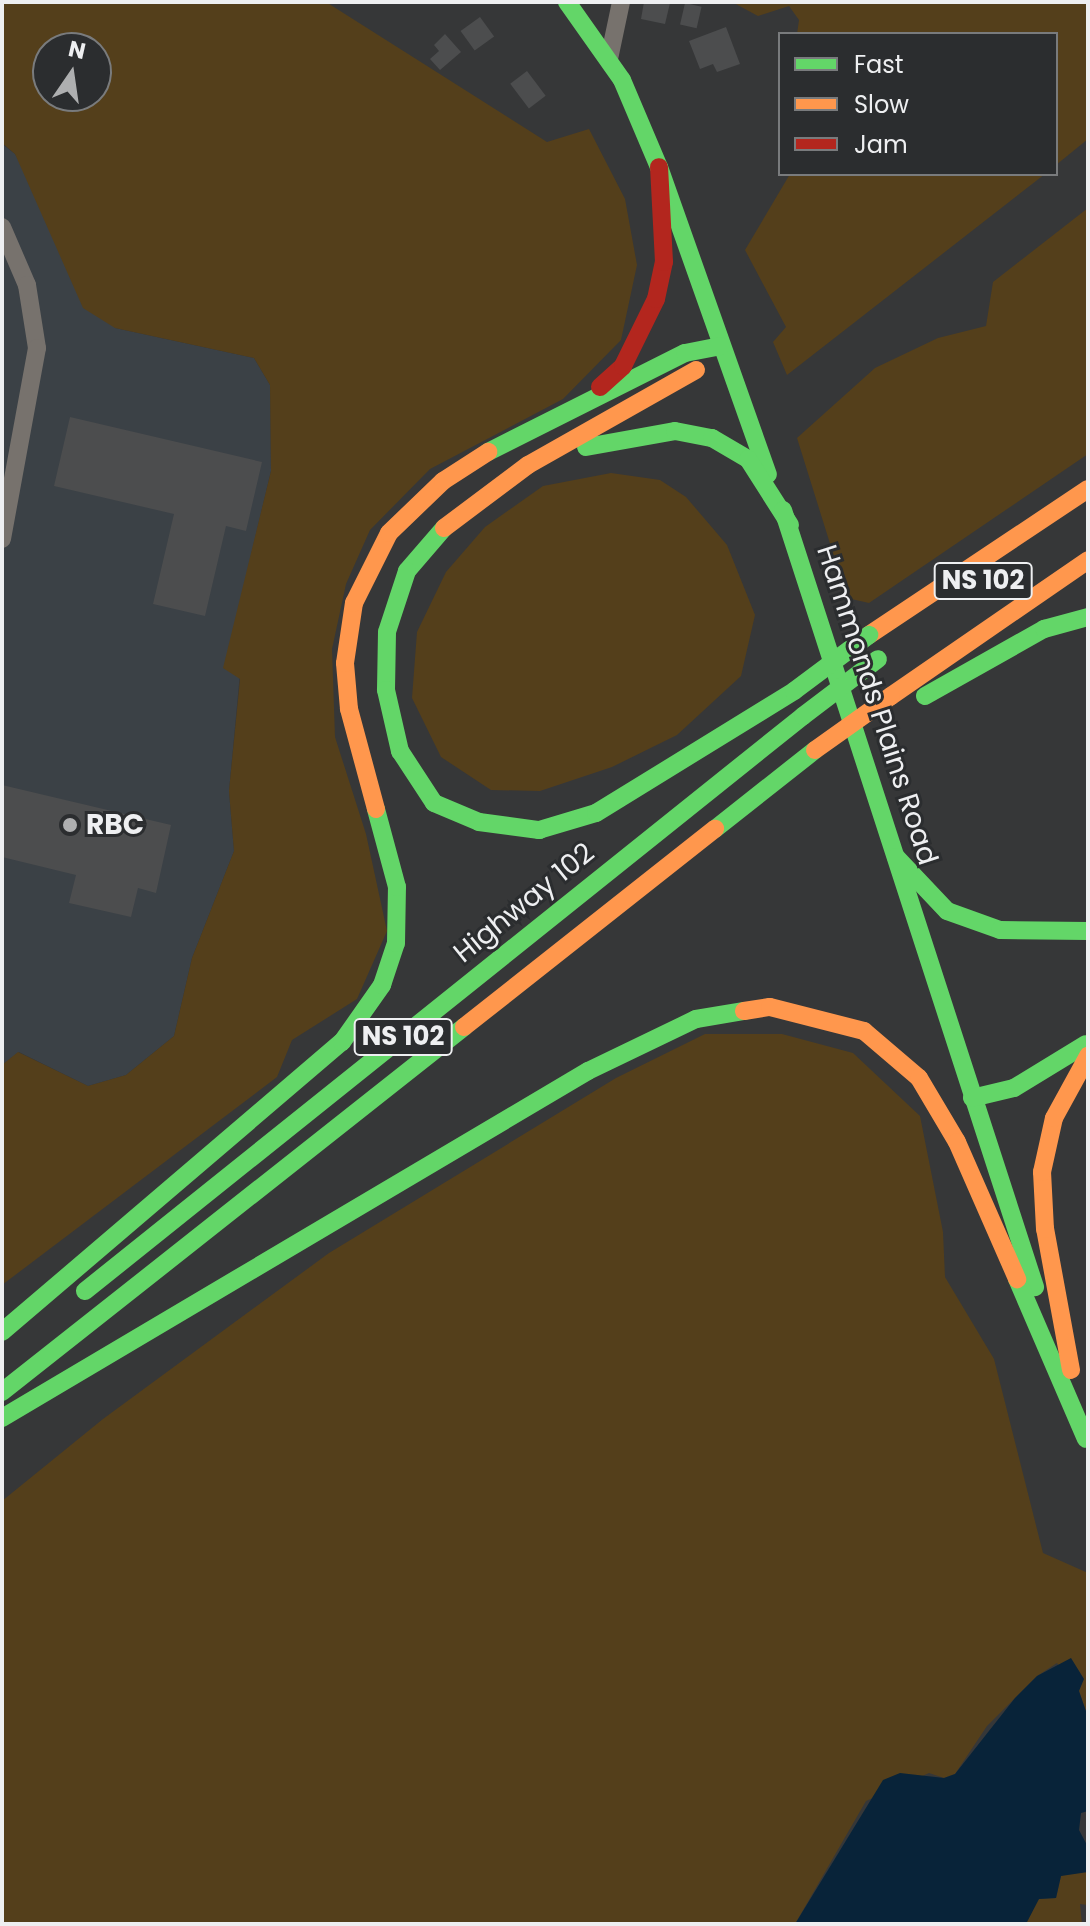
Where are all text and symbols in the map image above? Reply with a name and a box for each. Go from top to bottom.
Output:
north arrow [32,32,112,112]
legend [778,32,1058,176]
text: N [66,33,89,67]
text: Fast [854,48,904,81]
text: Slow [854,88,909,121]
text: Jam [854,128,908,161]
street label: Hammonds Plains Road [809,541,945,869]
road number: NS 102 [933,559,1033,603]
place label: RBC [86,808,144,842]
marker: RBC [61,816,79,834]
street label: Highway 102 [447,836,601,970]
road number: NS 102 [353,1015,453,1059]

